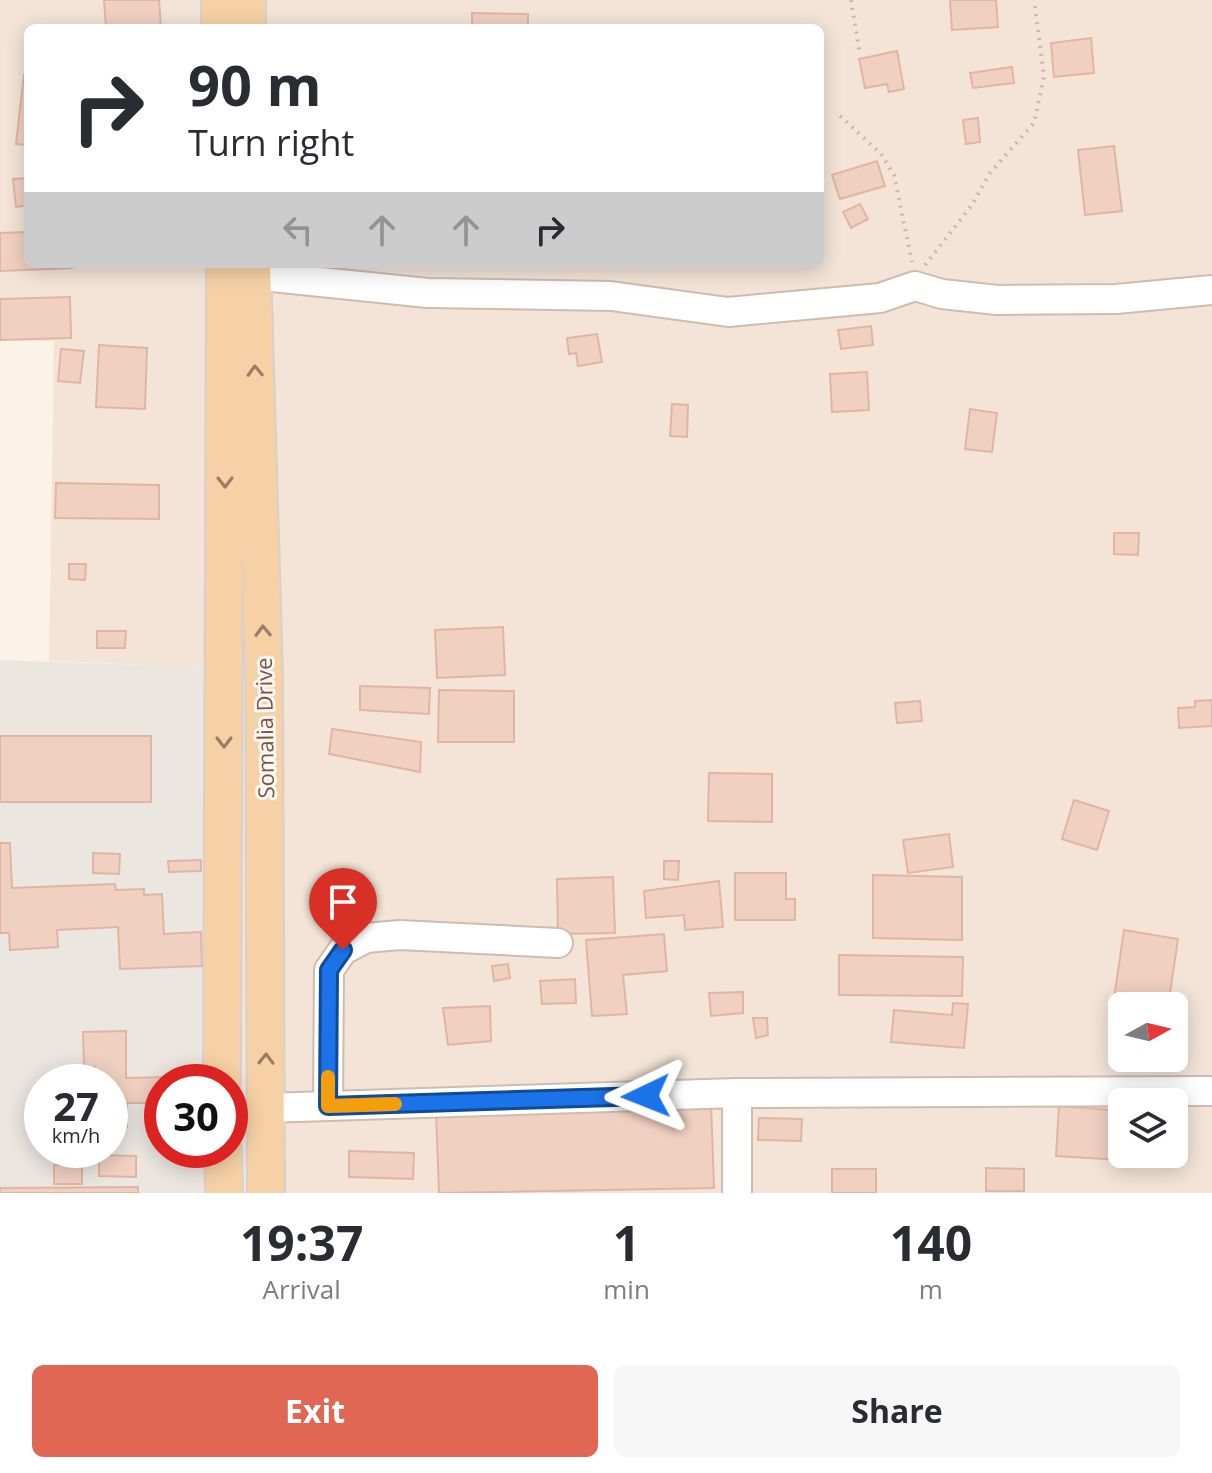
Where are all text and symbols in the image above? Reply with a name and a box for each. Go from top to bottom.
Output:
text: 90 m [188,46,322,122]
icon: right [56,56,160,160]
text: Turn right [188,118,354,167]
icon: left [276,208,320,252]
icon: ahead [360,208,404,252]
icon: ahead [444,208,488,252]
icon: right [528,208,572,252]
one-way arrow [247,364,264,377]
one-way arrow [216,476,234,489]
one-way arrow [254,624,272,637]
street label: Somalia Drive [248,657,280,799]
one-way arrow [215,736,233,749]
pin [309,868,377,950]
icon: arrive [321,880,365,924]
north arrow [1108,992,1188,1072]
map controls [1108,992,1188,1168]
one-way arrow [257,1052,275,1065]
position arrow [604,1054,688,1138]
speed limit sign: 30 [144,1064,248,1168]
text: 27 [53,1078,99,1133]
button: layers [1108,1088,1188,1168]
text: km/h [52,1122,100,1149]
text: 19:37 [240,1210,363,1275]
text: 1 [613,1210,640,1275]
text: 140 [890,1210,972,1275]
text: Arrival [262,1271,341,1307]
text: min [603,1271,650,1307]
text: m [919,1271,943,1307]
button: Exit [32,1365,598,1457]
button: Share [614,1365,1180,1457]

